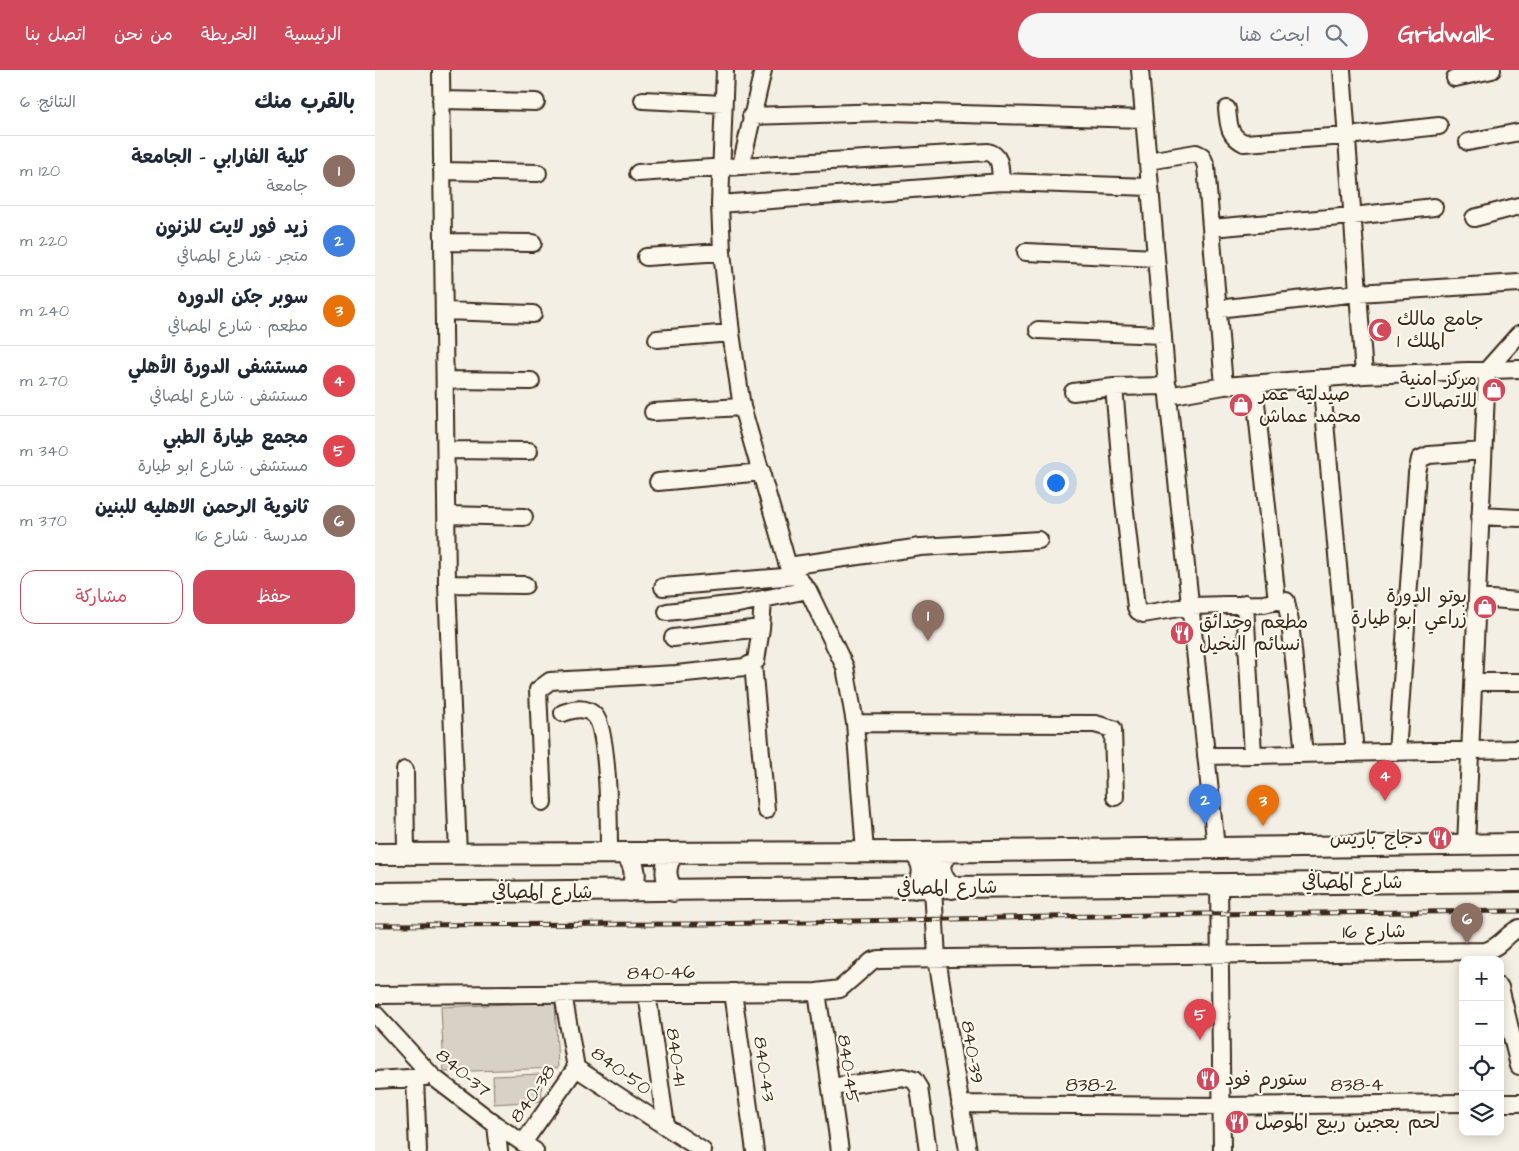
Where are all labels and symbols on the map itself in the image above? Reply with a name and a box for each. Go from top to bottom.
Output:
place label: جامع مالك الملك 1 [1397,306,1484,355]
mosque icon: جامع مالك الملك 1 [1367,317,1393,343]
place label: مركز امنية للاتصالات [1400,366,1477,415]
shop icon: مركز امنية للاتصالات [1481,377,1507,403]
place label: صيدلية عمر محمد عماش [1257,381,1361,430]
shop icon: صيدلية عمر محمد عماش [1228,392,1254,418]
your location [1043,470,1069,496]
place label: بوتو الدورة زراعي ابو طيارة [1351,583,1467,634]
shop icon: بوتو الدورة زراعي ابو طيارة [1472,594,1498,620]
pin: 1 [912,600,944,641]
place label: مطعم وحدائق نسائم النخيل [1199,609,1308,658]
restaurant icon: مطعم وحدائق نسائم النخيل [1169,620,1195,646]
pin: 4 [1369,760,1401,801]
pin: 2 [1189,784,1221,825]
pin: 3 [1247,785,1279,826]
place label: دجاج باريس [1330,825,1423,852]
restaurant icon: دجاج باريس [1427,825,1453,851]
street label: شارع المصافي [1302,869,1402,896]
street label: شارع المصافي [896,874,998,902]
street label: شارع المصافي [492,879,592,906]
pin: 6 [1451,903,1483,944]
street label: شارع 16 [1342,918,1406,946]
street label: 840-46 [627,959,695,987]
pin: 5 [1184,999,1216,1040]
street label: 840-39 [954,1018,990,1086]
street label: 840-41 [659,1026,694,1088]
street label: 840-45 [830,1033,866,1106]
street label: 840-43 [746,1035,782,1104]
street label: 840-50 [585,1040,657,1102]
street label: 840-37 [430,1042,497,1104]
street label: 840-38 [503,1060,563,1128]
restaurant icon: ستورم فود [1195,1066,1221,1092]
place label: ستورم فود [1225,1066,1308,1093]
street label: 838-4 [1330,1071,1384,1099]
street label: 838-2 [1065,1072,1117,1099]
restaurant icon: لحم بعجين ربيع الموصل [1224,1109,1250,1135]
place label: لحم بعجين ربيع الموصل [1255,1109,1440,1136]

